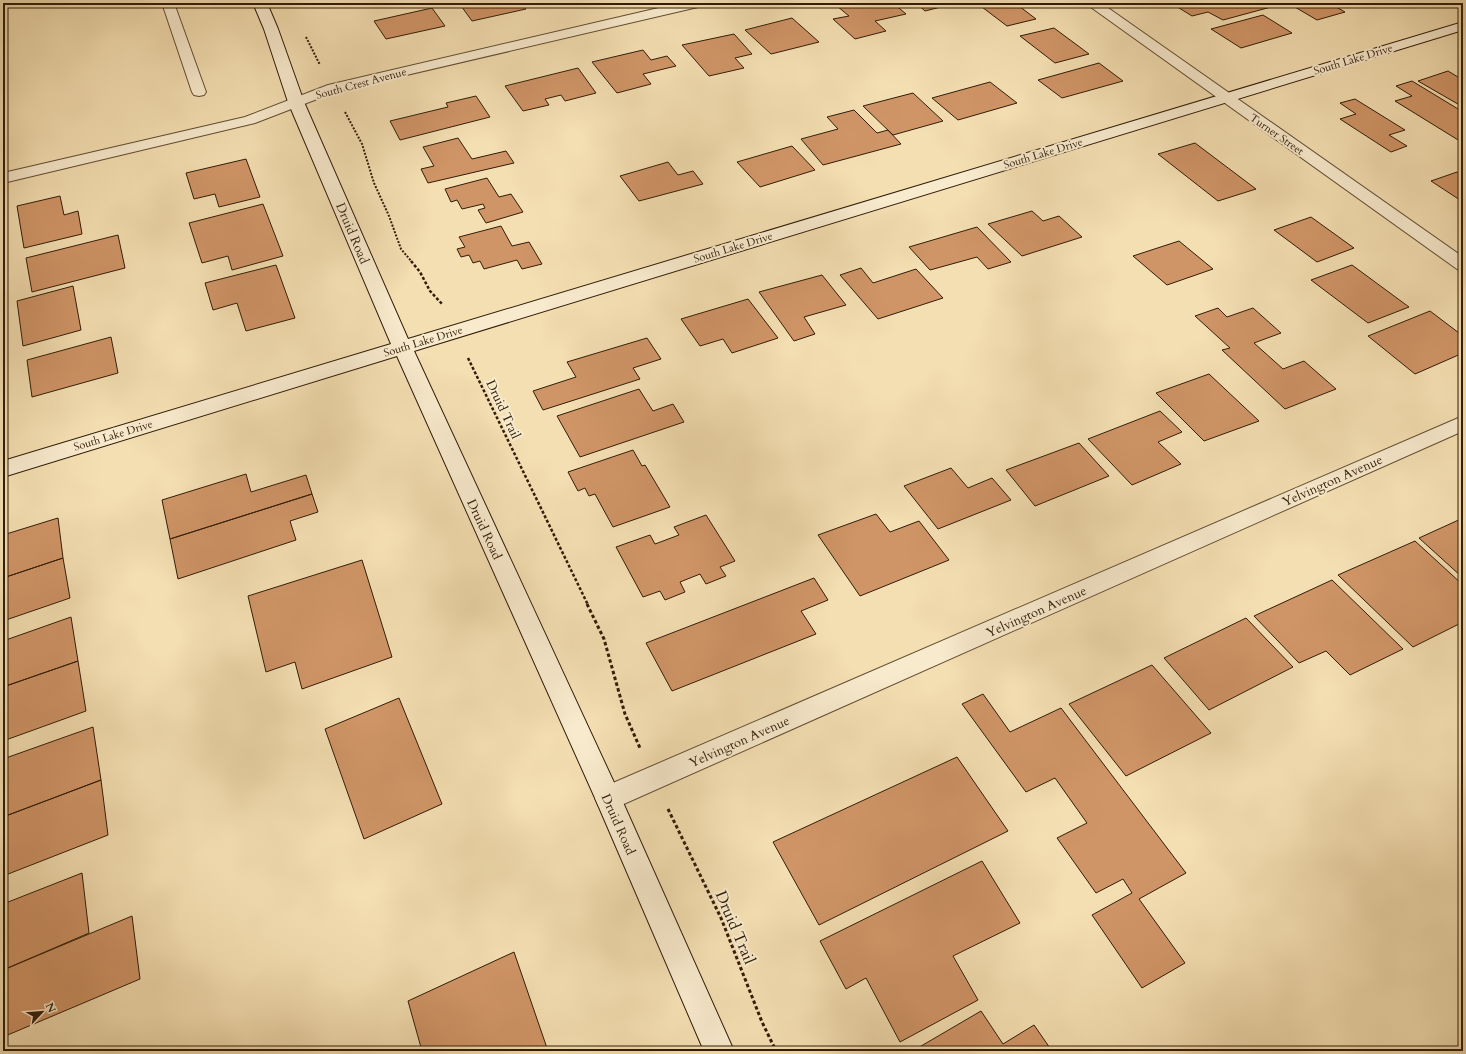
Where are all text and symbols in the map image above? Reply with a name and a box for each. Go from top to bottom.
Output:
street label: South Lake Drive [1312,40,1394,79]
street label: South Crest Avenue [314,64,408,103]
street label: Turner Street [1247,110,1307,159]
street label: South Lake Drive [1002,134,1084,173]
street label: Druid Road [331,200,373,267]
street label: South Lake Drive [692,228,774,267]
street label: South Lake Drive [382,322,464,361]
street label: Druid Trail [482,377,525,443]
street label: South Lake Drive [72,416,154,455]
street label: Yelvington Avenue [1279,451,1385,511]
street label: Druid Road [462,496,506,563]
street label: Yelvington Avenue [983,582,1089,642]
street label: Yelvington Avenue [686,712,792,772]
street label: Druid Road [597,791,640,858]
street label: Druid Trail [710,887,760,968]
north arrow [22,992,62,1032]
text: N [42,1000,60,1016]

